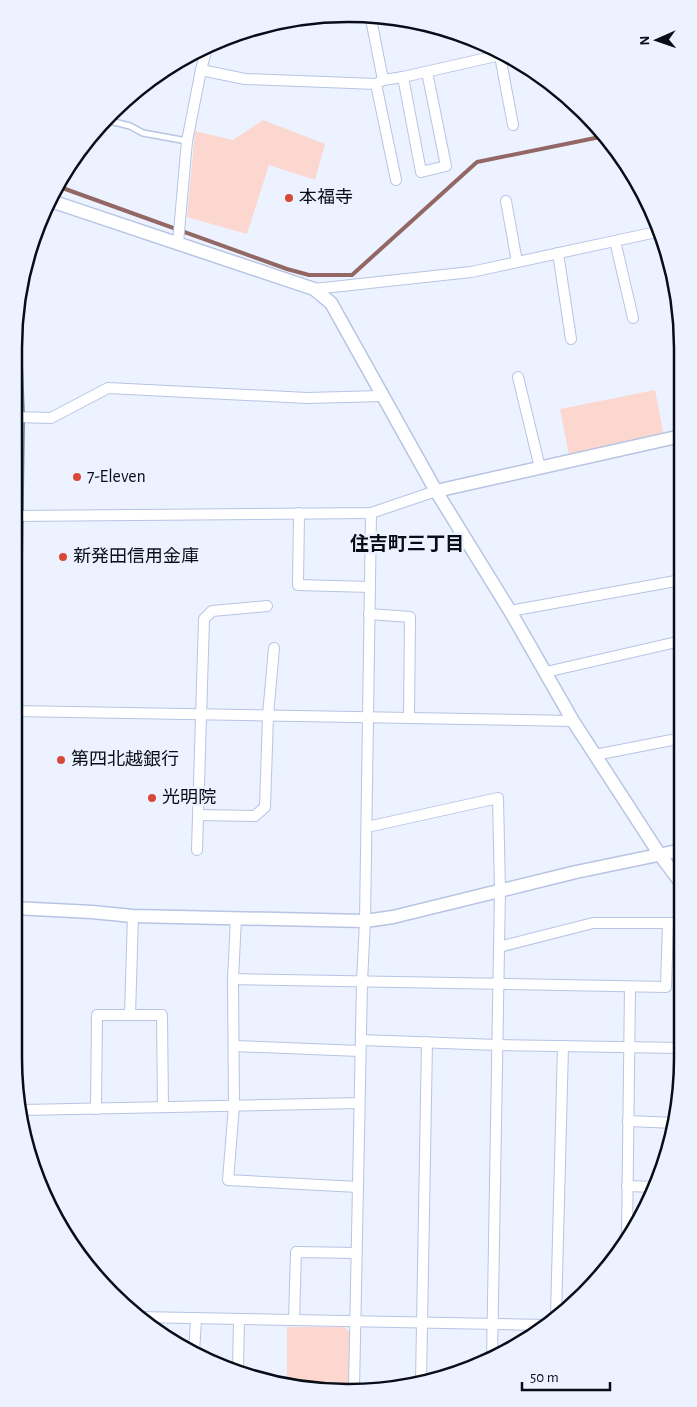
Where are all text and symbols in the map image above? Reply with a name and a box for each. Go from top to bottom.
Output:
north arrow [632,15,682,65]
text: N [638,35,652,46]
place label: 本福寺 [299,188,353,207]
marker: 本福寺 [283,192,295,204]
place label: 7-Eleven [87,468,146,486]
marker: 7-Eleven [71,471,83,483]
district label: 住吉町三丁目 [350,533,464,554]
place label: 新発田信用金庫 [73,547,199,566]
marker: 新発田信用金庫 [57,551,69,563]
place label: 第四北越銀行 [71,749,179,769]
marker: 第四北越銀行 [55,754,67,766]
place label: 光明院 [162,788,216,807]
marker: 光明院 [146,792,158,804]
scale bar [522,1360,610,1392]
text: 50 m [530,1370,559,1385]

